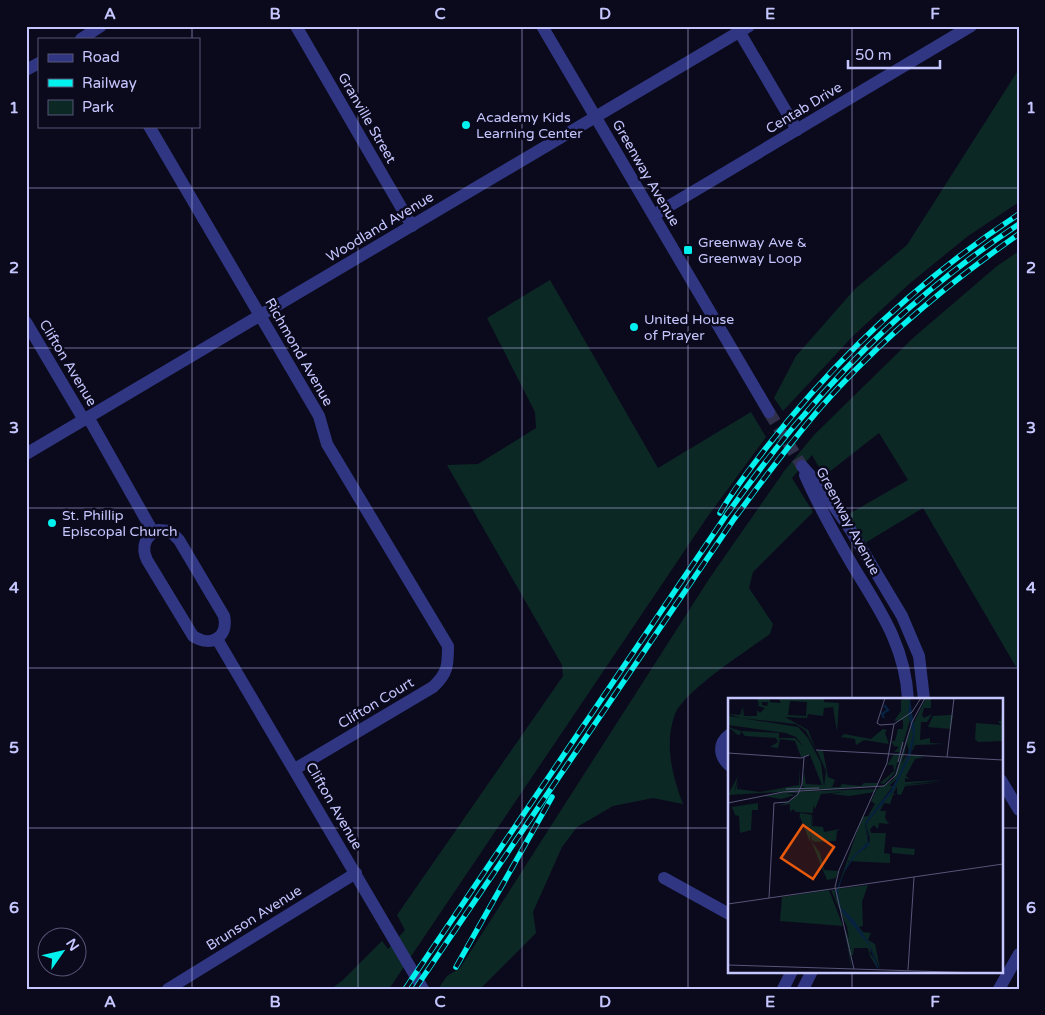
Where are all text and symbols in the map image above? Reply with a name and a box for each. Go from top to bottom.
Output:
text: A [104,4,116,24]
text: B [269,4,281,24]
text: C [434,4,446,24]
text: D [599,4,611,24]
text: E [765,4,775,24]
text: F [930,4,940,24]
legend [38,38,200,128]
scale bar [848,38,940,70]
text: 50 m [855,46,892,64]
text: Road [82,48,120,66]
street label: Granville Street [334,70,400,167]
text: Railway [82,74,137,92]
street label: Centab Drive [763,79,845,137]
text: 1 [9,98,19,118]
text: Park [82,98,114,116]
text: 1 [1026,98,1036,118]
place label: Academy Kids Learning Center [476,109,583,142]
street label: Greenway Avenue [609,117,683,229]
marker: Academy Kids Learning Center [460,119,472,131]
street label: Woodland Avenue [323,188,437,266]
place label: Greenway Ave & Greenway Loop [698,234,807,267]
marker: Greenway Ave & Greenway Loop [682,244,694,256]
text: 2 [9,258,19,278]
text: 2 [1026,258,1036,278]
street label: Richmond Avenue [261,295,337,409]
place label: United House of Prayer [644,311,734,344]
street label: Clifton Avenue [35,317,101,409]
marker: United House of Prayer [628,321,640,333]
text: 3 [9,418,19,438]
text: 3 [1026,418,1036,438]
street label: Greenway Avenue [812,464,884,578]
place label: St. Phillip Episcopal Church [62,507,178,540]
marker: St. Phillip Episcopal Church [46,517,58,529]
text: 4 [9,578,19,598]
text: 4 [1026,578,1036,598]
street label: Clifton Court [335,673,417,732]
inset map [728,698,1002,972]
text: 5 [9,738,19,758]
text: 5 [1026,738,1036,758]
street label: Clifton Avenue [302,759,366,853]
street label: Brunson Avenue [203,882,305,954]
text: 6 [9,898,19,918]
text: 6 [1026,898,1036,918]
north arrow [38,928,88,978]
text: N [62,936,83,954]
text: A [104,992,116,1012]
text: B [269,992,281,1012]
text: C [434,992,446,1012]
text: D [599,992,611,1012]
text: E [765,992,775,1012]
text: F [930,992,940,1012]

